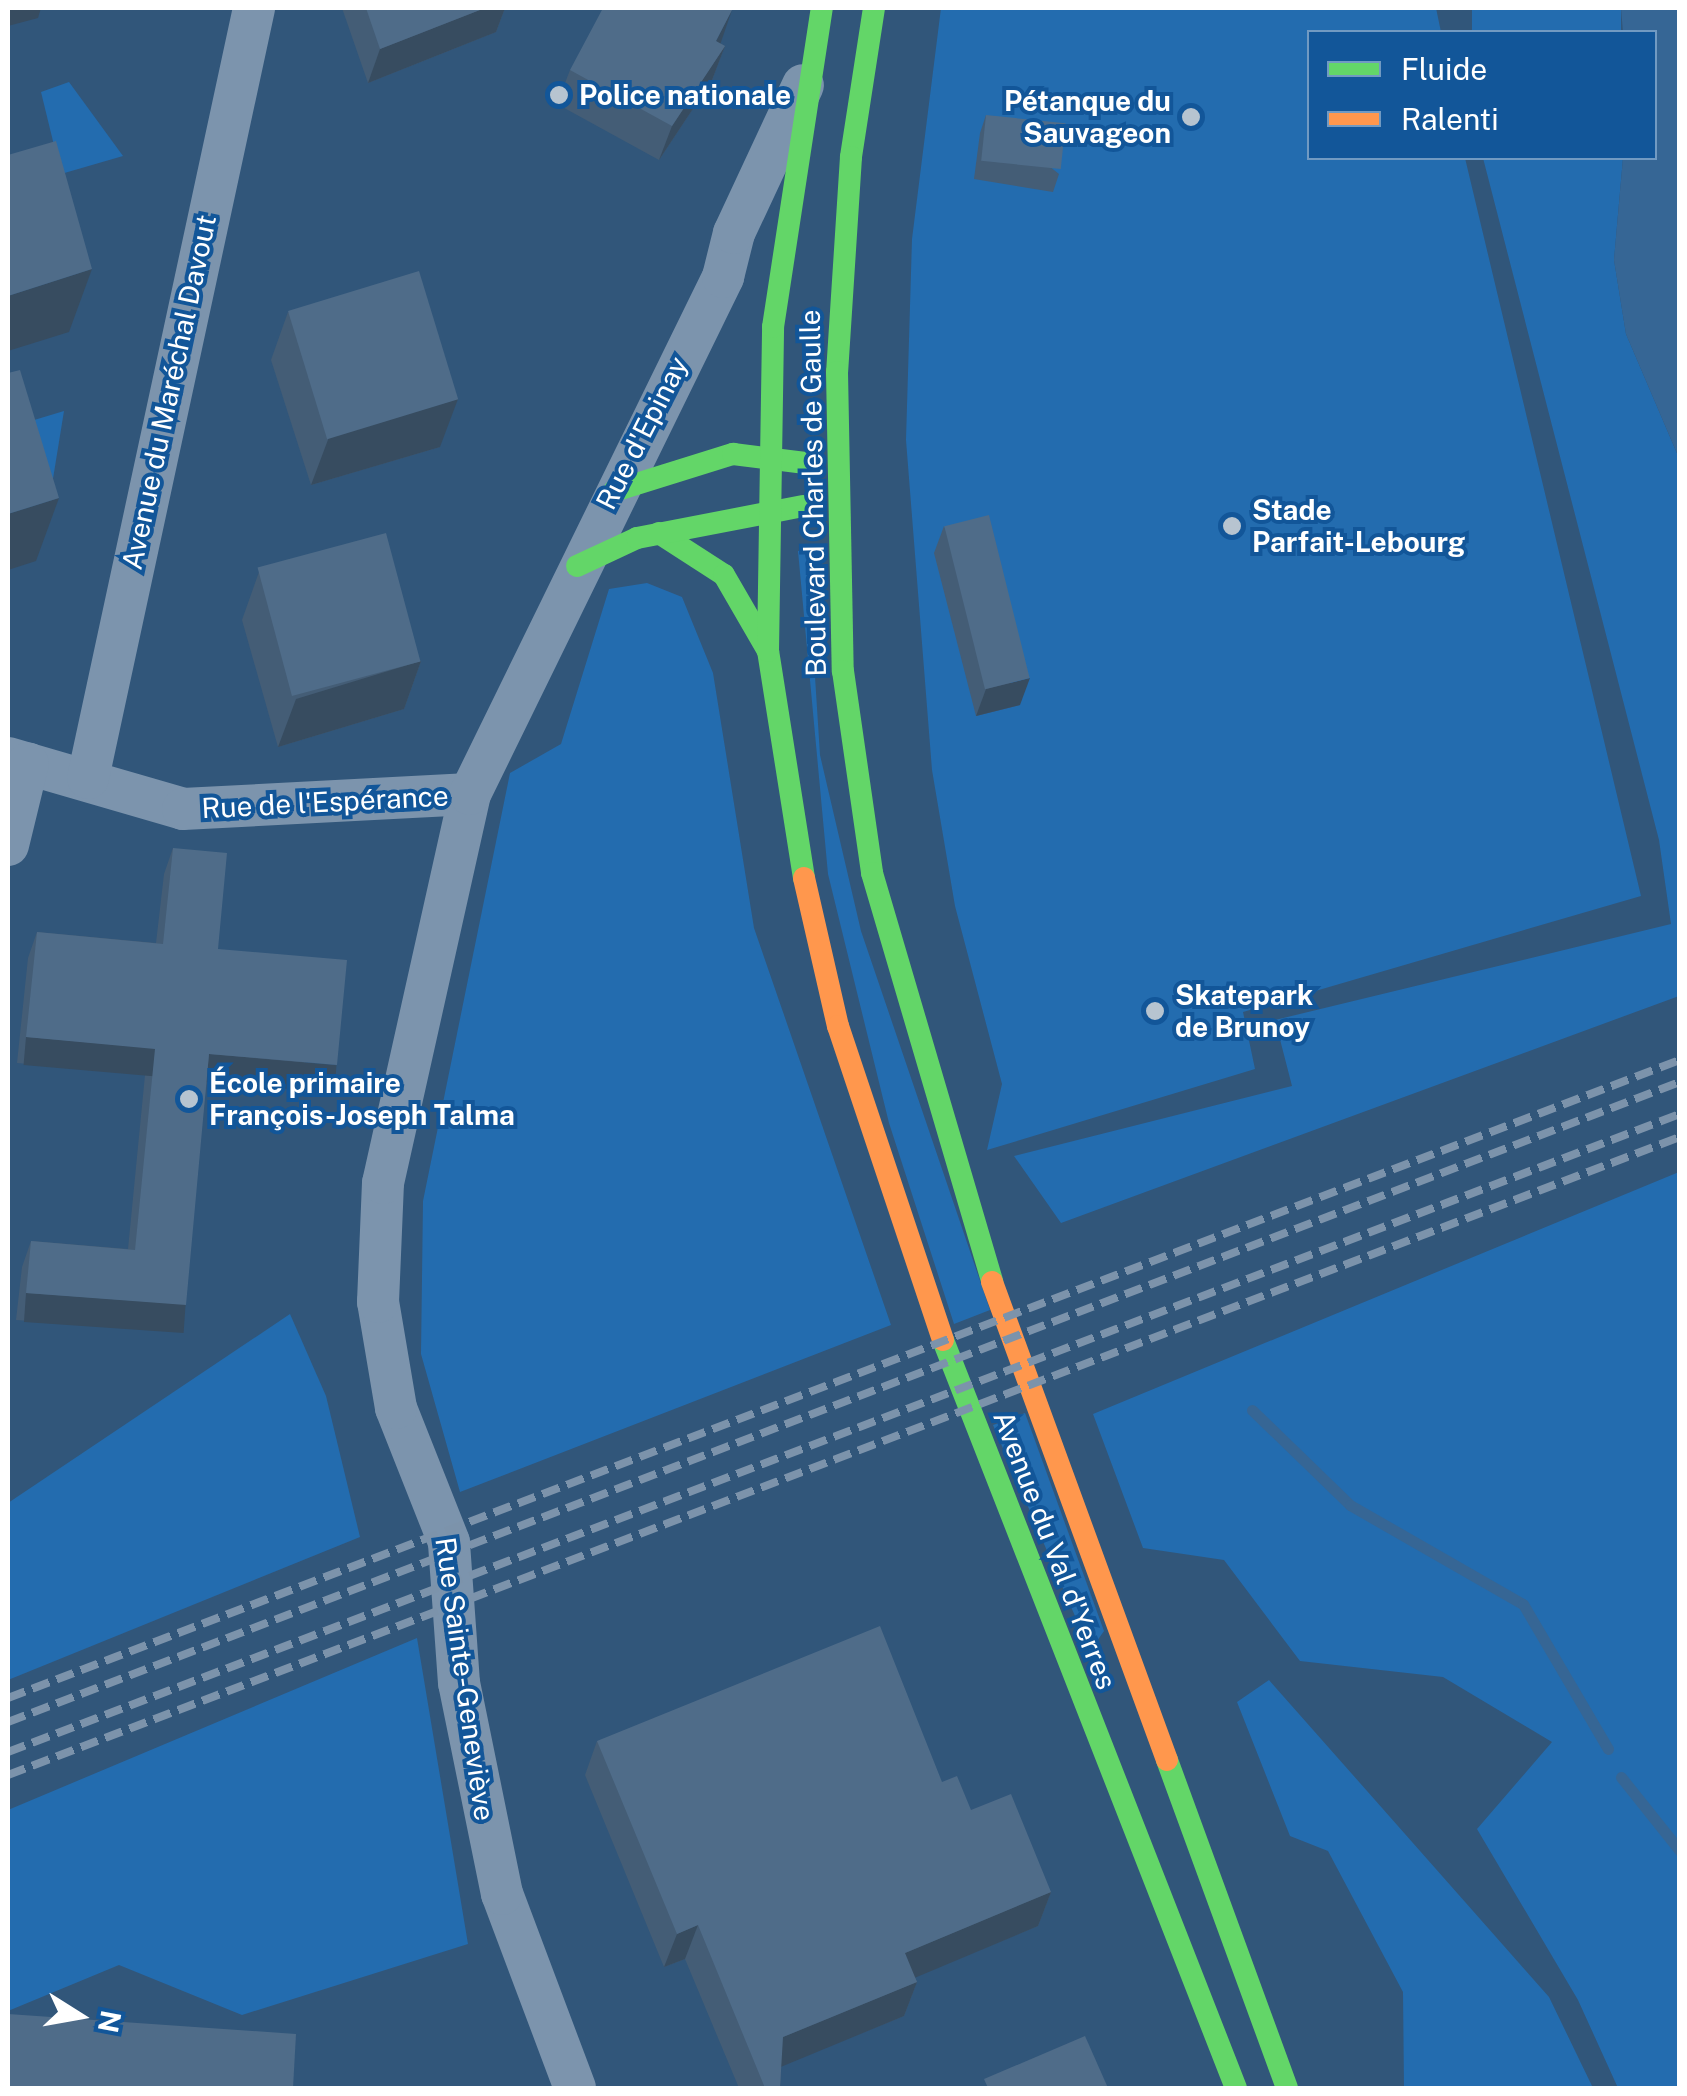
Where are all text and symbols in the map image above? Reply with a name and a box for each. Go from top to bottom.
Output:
legend [1307,30,1657,160]
text: Fluide [1401,51,1487,87]
place label: Police nationale [579,78,791,112]
marker: Police nationale [548,84,570,106]
place label: Pétanque du Sauvageon [1004,84,1171,150]
text: Ralenti [1401,101,1499,137]
marker: Pétanque du Sauvageon [1180,106,1202,128]
street label: Avenue du Maréchal Davout [115,211,223,573]
street label: Boulevard Charles de Gaulle [793,309,833,677]
street label: Rue d'Epinay [589,351,695,515]
place label: Stade Parfait-Lebourg [1252,493,1465,559]
marker: Stade Parfait-Lebourg [1221,515,1243,537]
street label: Rue de l'Espérance [200,779,450,825]
place label: Skatepark de Brunoy [1175,978,1313,1044]
marker: Skatepark de Brunoy [1144,1000,1166,1022]
place label: École primaire François-Joseph Talma [209,1066,515,1132]
marker: École primaire François-Joseph Talma [178,1088,200,1110]
street label: Avenue du Val d'Yerres [986,1405,1124,1695]
street label: Rue Sainte-Geneviève [428,1535,502,1823]
north arrow [30,1966,130,2066]
text: N [92,2008,128,2036]

